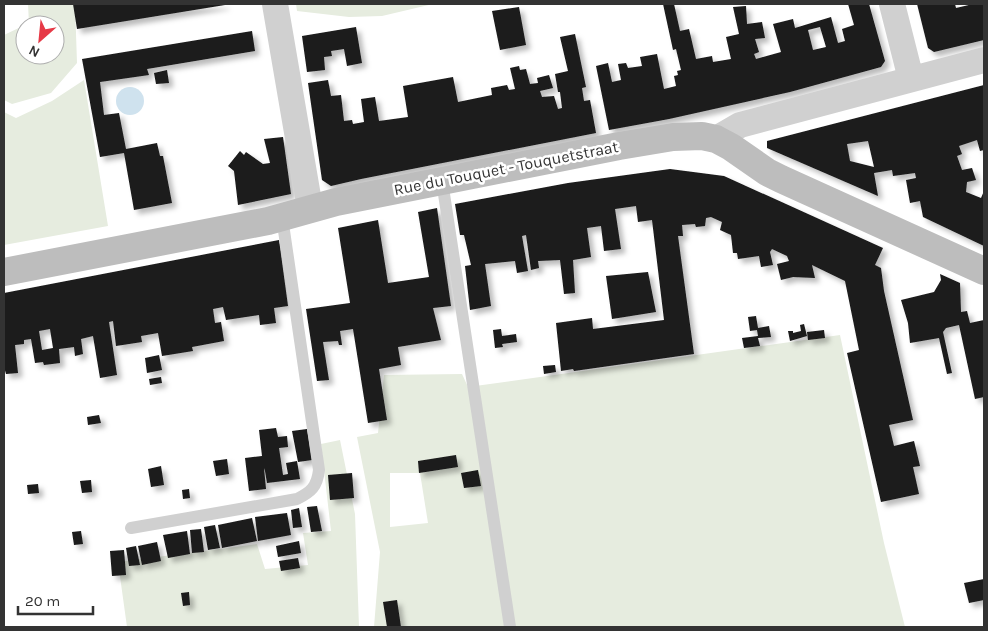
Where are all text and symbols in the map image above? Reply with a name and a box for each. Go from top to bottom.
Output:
north arrow [15,15,65,65]
text: N [26,41,43,61]
street label: Rue du Touquet - Touquetstraat [392,137,620,199]
scale bar [18,584,92,616]
text: 20 m [25,592,60,610]

